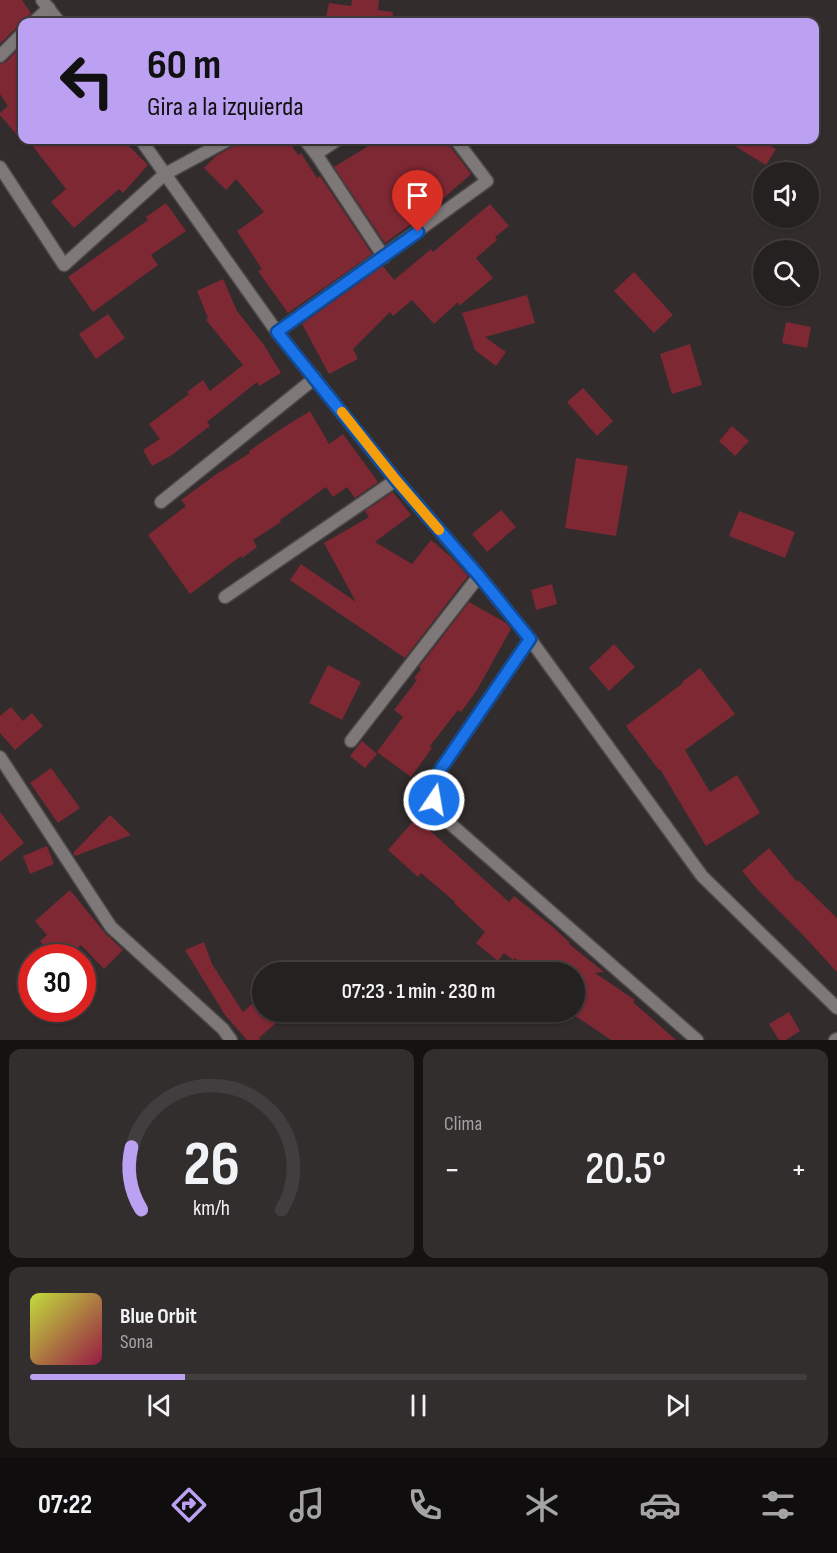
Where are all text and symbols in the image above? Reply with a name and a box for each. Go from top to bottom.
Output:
text: 60 m [147,40,221,91]
icon: left [48,42,126,120]
text: Gira a la izquierda [147,91,304,123]
map controls [753,162,819,306]
button: sound [753,162,819,228]
pin [392,170,443,232]
icon: arrive [401,179,434,212]
button: search [753,240,819,306]
position arrow [402,768,466,832]
speed limit sign: 30 [18,944,96,1022]
text: 07:23 · 1 min · 230 m [342,978,495,1005]
text: Clima [444,1112,482,1136]
text: 26 [183,1128,240,1203]
text: 20.5° [585,1142,666,1197]
text: − [444,1150,460,1190]
text: + [791,1150,807,1190]
text: km/h [193,1197,230,1222]
text: Blue Orbit [120,1303,197,1330]
text: Sona [120,1330,153,1354]
icon: previous [143,1389,176,1422]
icon: pause [402,1389,435,1422]
icon: next [661,1389,694,1422]
icon: directions [168,1484,210,1526]
icon: music [286,1484,328,1526]
icon: phone [404,1484,446,1526]
icon: climate [521,1484,563,1526]
icon: car [639,1484,681,1526]
icon: filters [757,1484,799,1526]
text: 07:22 [38,1489,92,1521]

